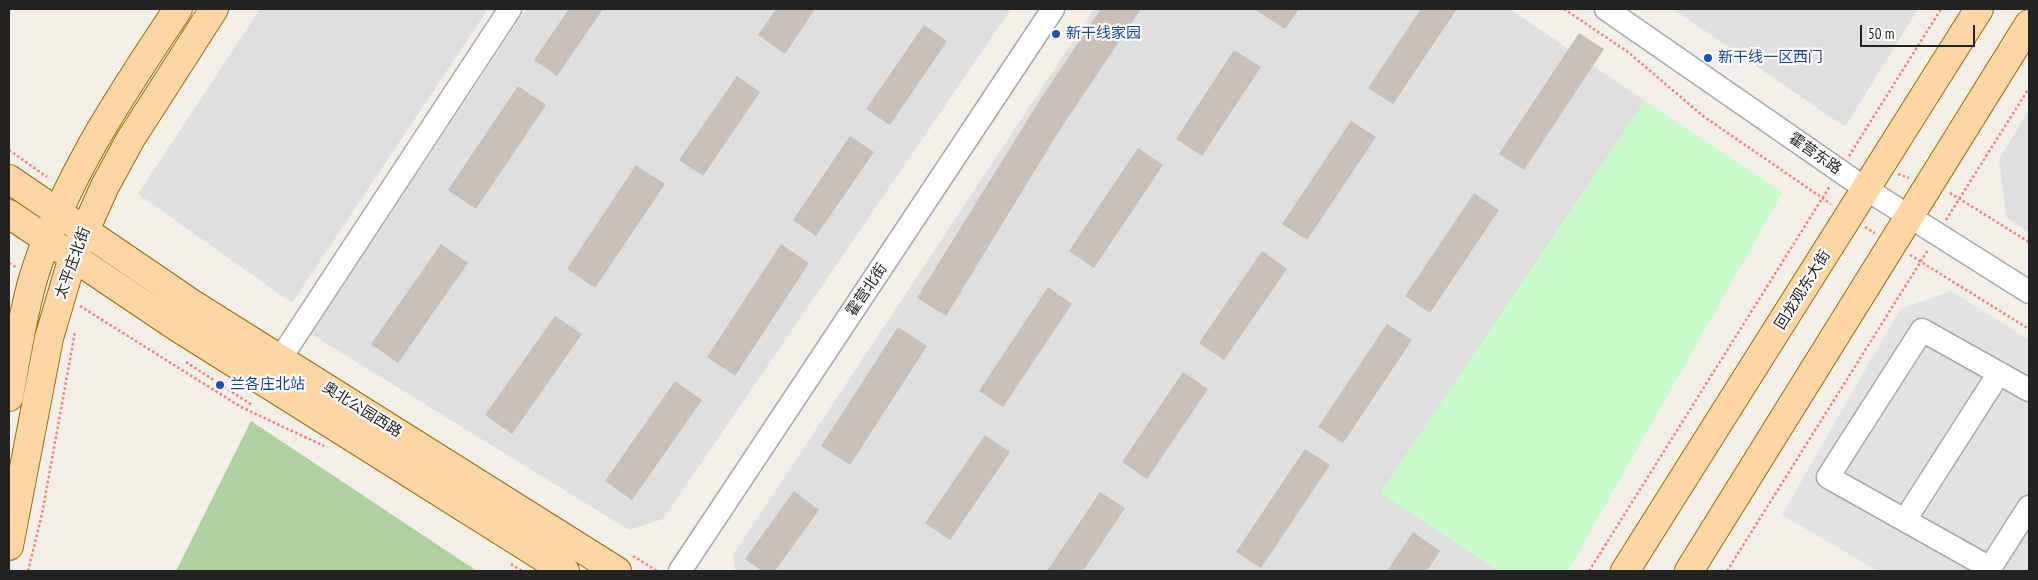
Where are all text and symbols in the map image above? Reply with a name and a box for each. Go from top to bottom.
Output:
scale bar [1863,15,1978,47]
text: 50 m [1868,24,1894,43]
place label: 新干线家园 [1066,25,1141,43]
marker: 新干线家园 [1050,28,1062,40]
place label: 新干线一区西门 [1718,49,1823,67]
marker: 新干线一区西门 [1702,52,1714,64]
street label: 霍营东路 [1785,129,1845,179]
street label: 太平庄北街 [52,225,94,301]
street label: 回龙观东大街 [1772,247,1834,333]
street label: 霍营北街 [843,260,891,320]
place label: 兰各庄北站 [230,376,305,394]
marker: 兰各庄北站 [214,379,226,391]
street label: 奥北公园西路 [319,379,405,441]

